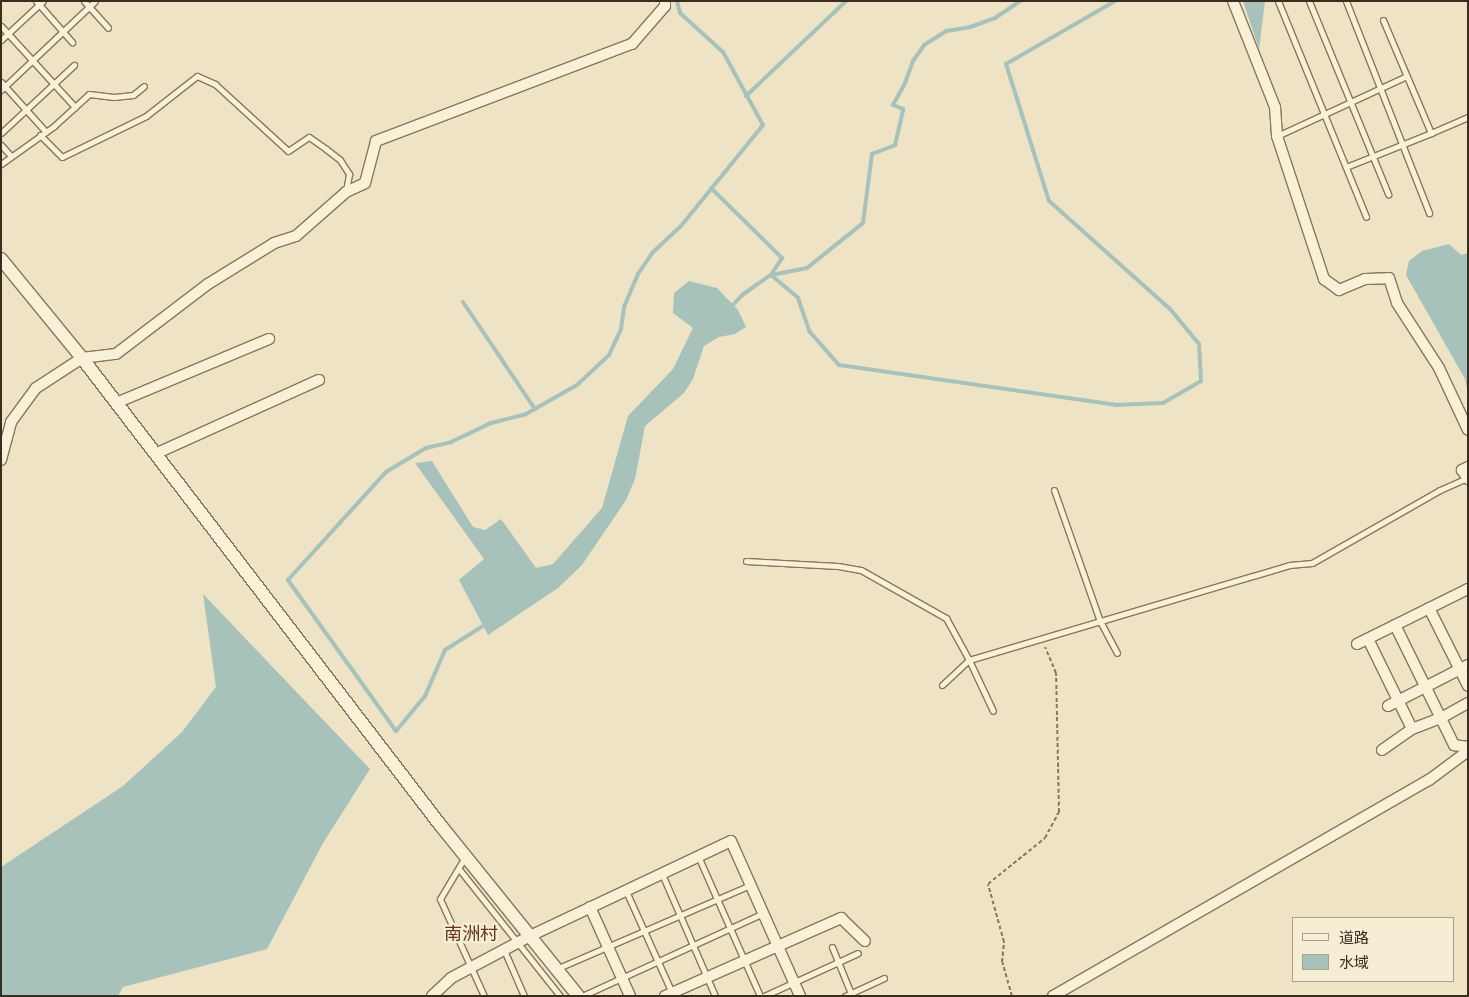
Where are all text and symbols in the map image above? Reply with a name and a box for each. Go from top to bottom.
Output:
legend [1292,917,1454,982]
district label: 南洲村 [444,923,498,945]
text: 道路 [1339,929,1369,947]
text: 水域 [1339,954,1369,972]

